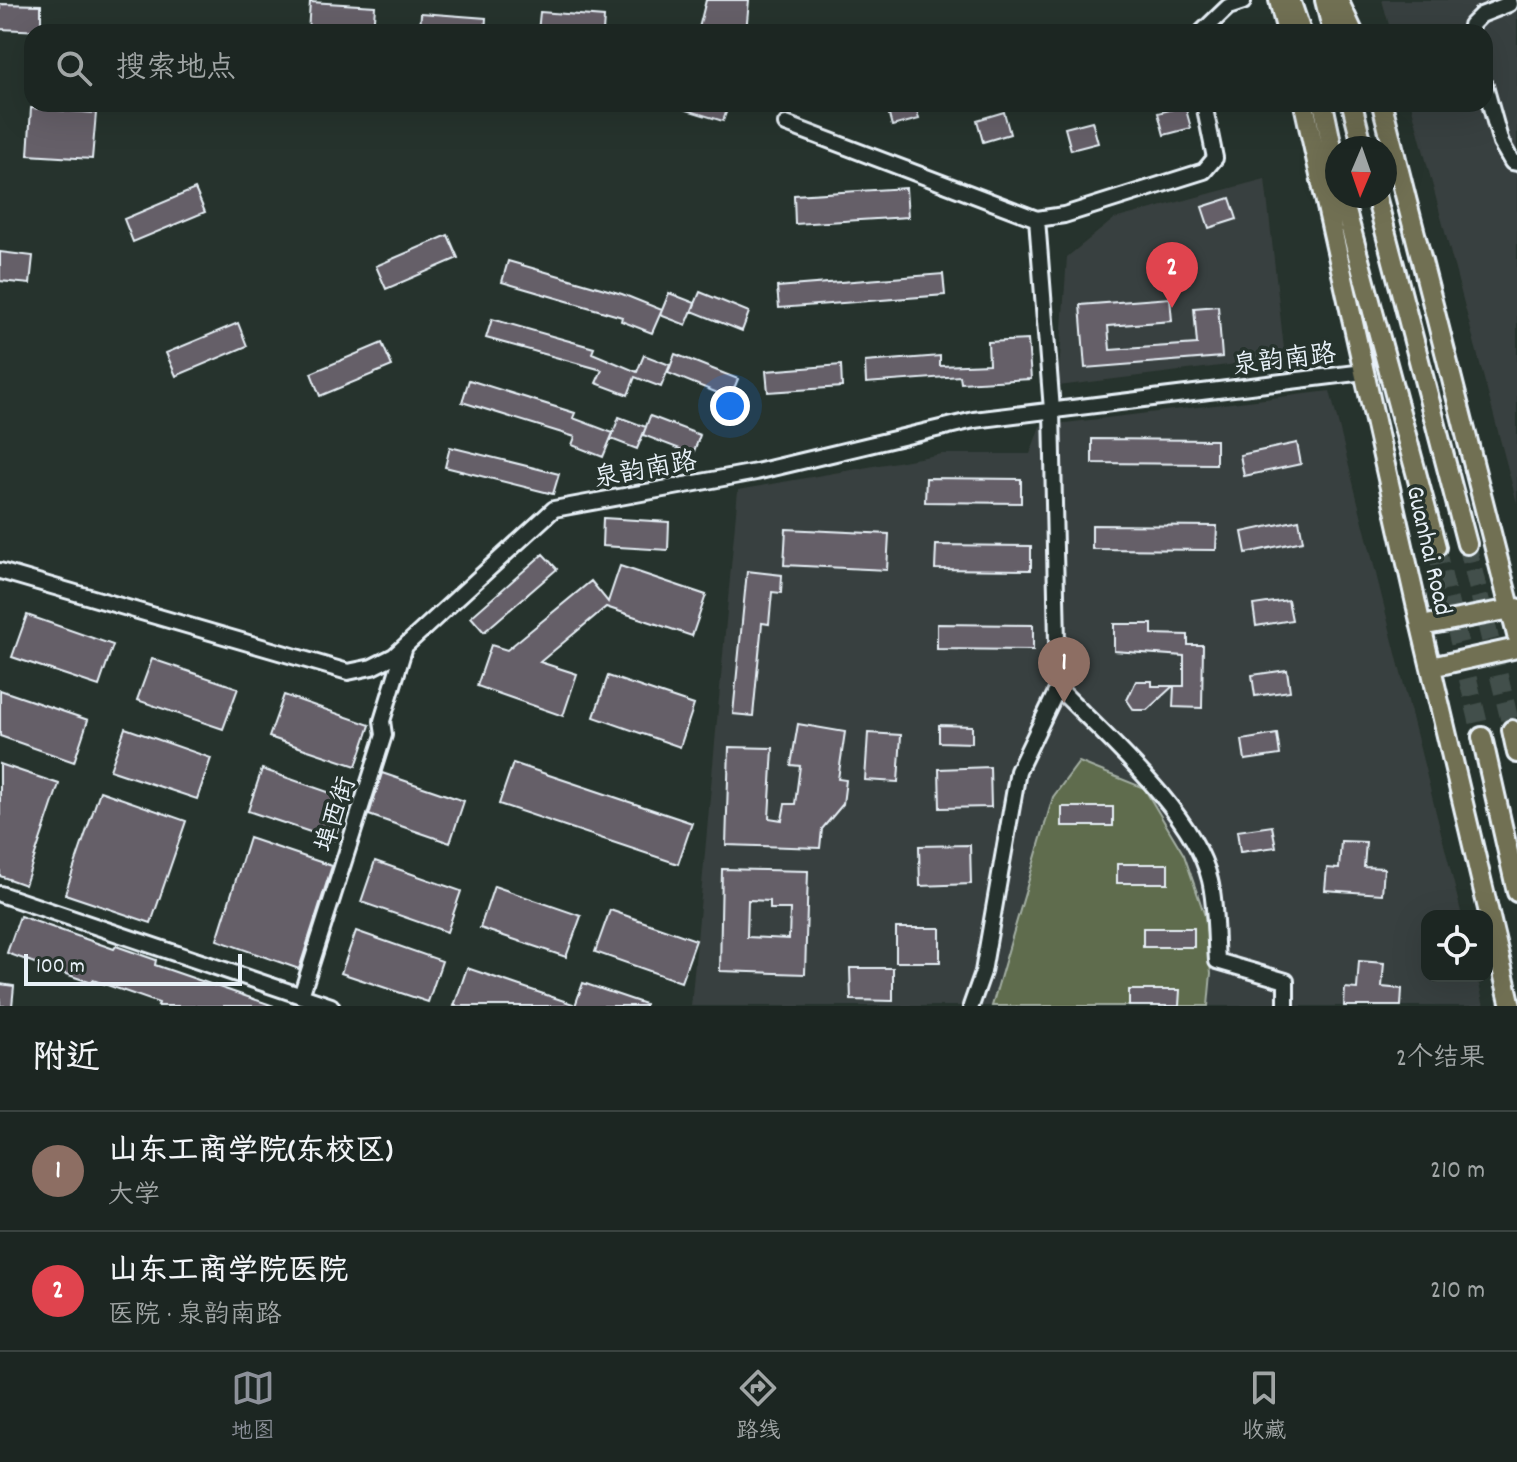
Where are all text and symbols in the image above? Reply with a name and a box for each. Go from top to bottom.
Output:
search box [24,24,1493,112]
icon: search [52,46,96,90]
text: 搜索地点 [116,49,236,92]
north arrow [1325,136,1397,208]
pin: 2 [1146,242,1198,308]
street label: 泉韵南路 [1231,337,1338,386]
your location [710,386,750,426]
street label: 泉韵南路 [591,444,700,499]
street label: Guanhai Road [1395,482,1460,619]
pin: 1 [1038,637,1090,703]
street label: 埠西街 [308,772,367,858]
map controls [1421,910,1493,982]
button: locate [1421,910,1493,982]
scale bar [24,950,242,986]
text: 100 m [36,952,85,983]
text: 附近 [32,1036,100,1085]
text: 2个结果 [1396,1041,1485,1078]
text: 山东工商学院(东校区) [108,1132,393,1175]
text: 1 [55,1153,61,1190]
text: 210 m [1430,1153,1485,1190]
text: 大学 [108,1178,160,1215]
text: 山东工商学院医院 [108,1252,348,1295]
text: 2 [52,1273,64,1310]
text: 210 m [1430,1273,1485,1310]
text: 医院 · 泉韵南路 [108,1298,282,1335]
tab: 地图 [231,1366,275,1448]
tab: 路线 [736,1366,780,1448]
tab: 收藏 [1242,1366,1286,1448]

